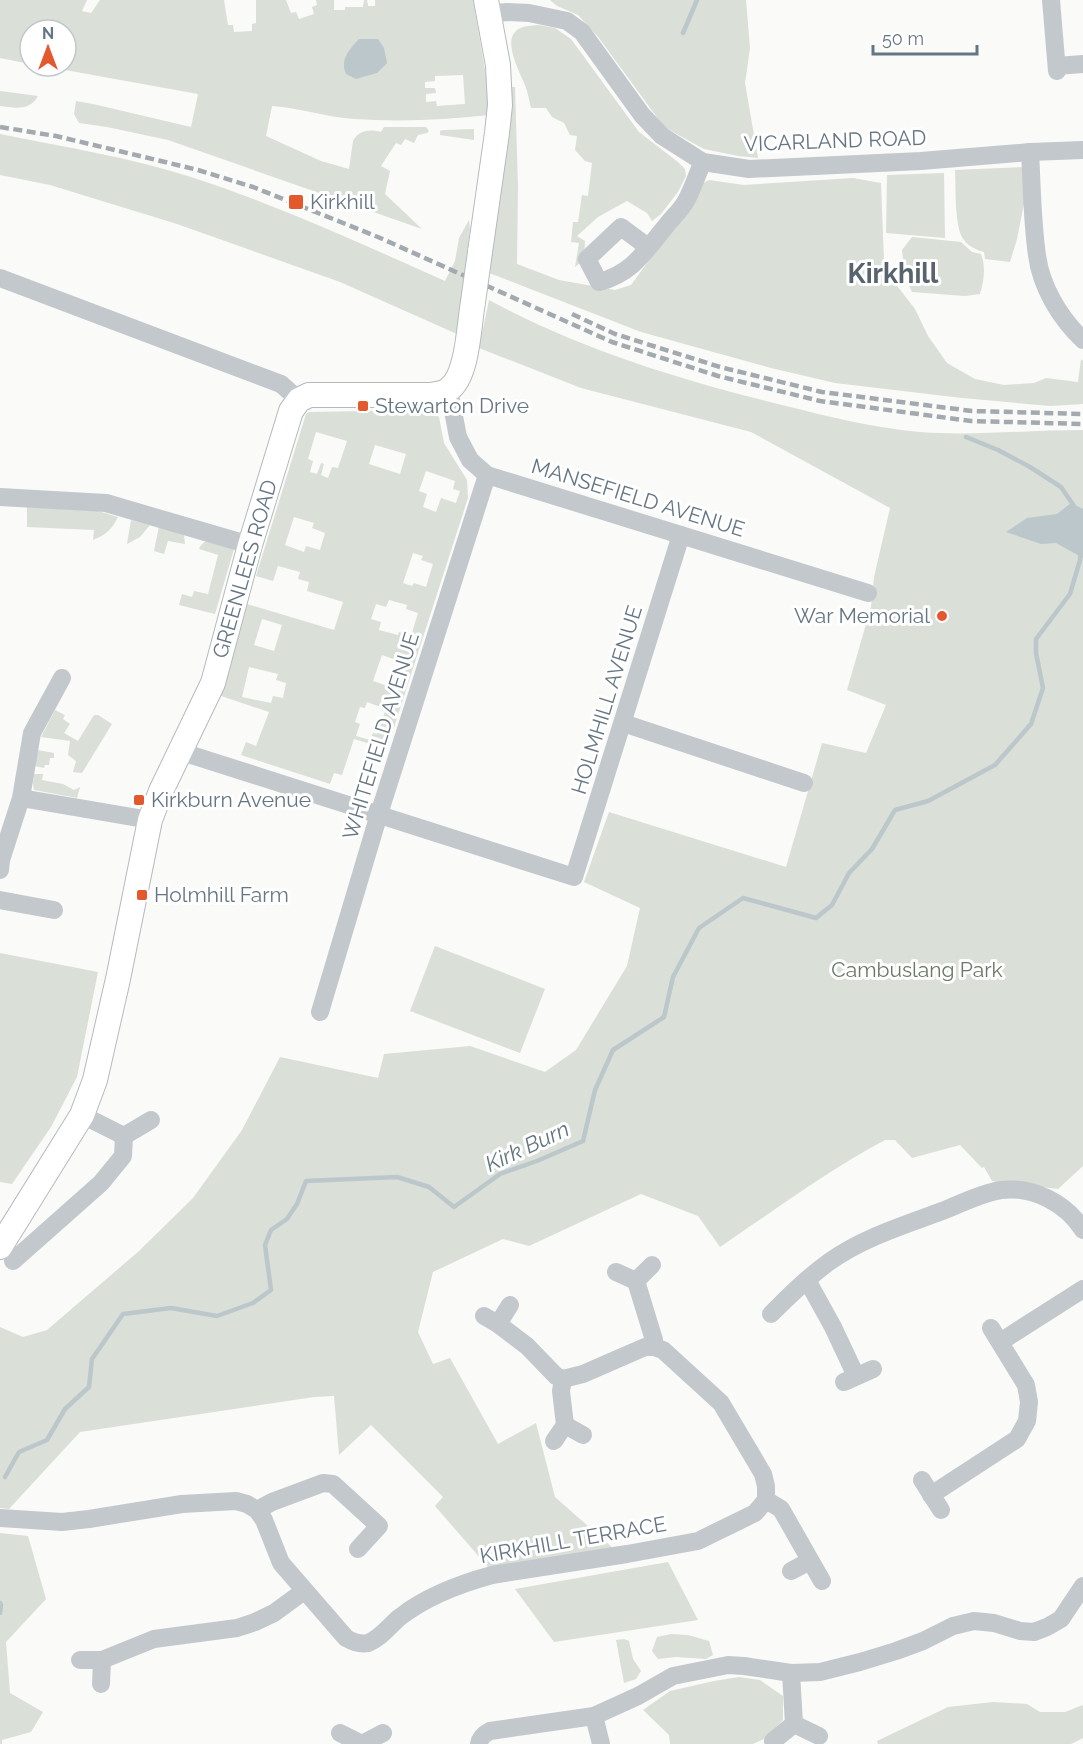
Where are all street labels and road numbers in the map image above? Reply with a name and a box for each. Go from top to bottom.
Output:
street label: VICARLAND ROAD [743,125,927,156]
street label: MANSEFIELD AVENUE [529,453,748,542]
street label: GREENLEES ROAD [207,477,282,661]
street label: HOLMHILL AVENUE [566,602,647,797]
street label: WHITEFIELD AVENUE [337,629,424,843]
street label: KIRKHILL TERRACE [478,1511,668,1568]

